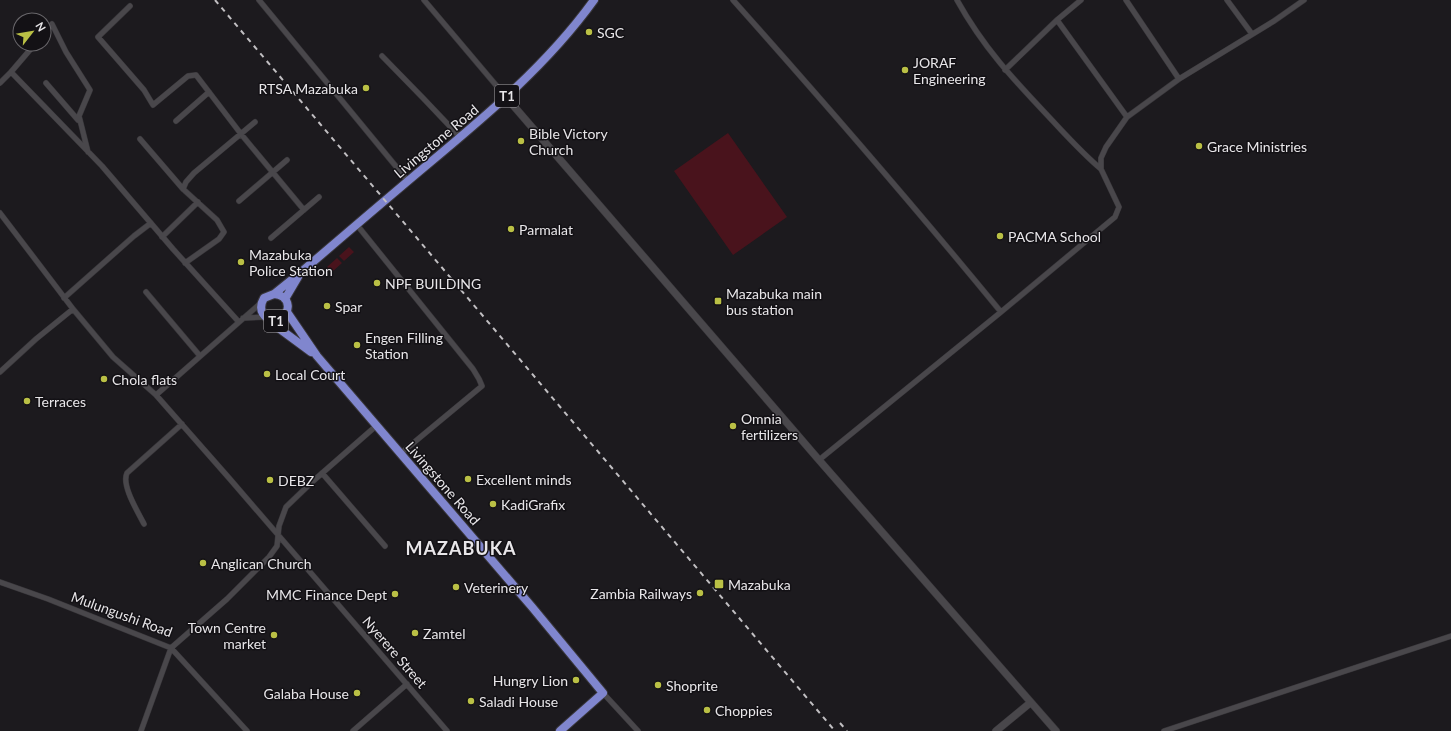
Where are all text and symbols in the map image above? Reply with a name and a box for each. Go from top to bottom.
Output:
north arrow [12,12,52,52]
text: N [33,20,49,34]
place label: SGC [597,24,625,41]
marker: SGC [584,27,594,37]
place label: JORAF Engineering [913,54,986,87]
marker: JORAF Engineering [900,65,910,75]
place label: RTSA Mazabuka [259,80,358,97]
marker: RTSA Mazabuka [361,83,371,93]
road number: T1 [495,85,519,107]
street label: Livingstone Road [390,101,482,181]
place label: Bible Victory Church [529,125,608,158]
marker: Bible Victory Church [516,136,526,146]
place label: Grace Ministries [1207,138,1307,155]
marker: Grace Ministries [1194,141,1204,151]
place label: Parmalat [519,221,573,238]
marker: Parmalat [506,224,516,234]
place label: PACMA School [1008,228,1101,245]
marker: PACMA School [995,231,1005,241]
place label: Mazabuka Police Station [249,246,333,279]
marker: Mazabuka Police Station [236,257,246,267]
place label: NPF BUILDING [385,275,481,292]
marker: NPF BUILDING [372,278,382,288]
place label: Mazabuka main bus station [726,285,822,318]
marker: Mazabuka main bus station [713,296,723,306]
place label: Spar [335,298,362,315]
marker: Spar [322,301,332,311]
road number: T1 [264,310,288,332]
place label: Engen Filling Station [365,329,443,362]
marker: Engen Filling Station [352,340,362,350]
place label: Local Court [275,366,345,383]
marker: Local Court [262,369,272,379]
place label: Chola flats [112,371,177,388]
marker: Chola flats [99,374,109,384]
place label: Terraces [35,393,86,410]
marker: Terraces [22,396,32,406]
place label: Omnia fertilizers [741,410,798,443]
marker: Omnia fertilizers [728,421,738,431]
street label: Livingstone Road [402,438,484,528]
place label: Excellent minds [476,471,572,488]
place label: DEBZ [278,472,314,489]
marker: Excellent minds [463,474,473,484]
marker: DEBZ [265,475,275,485]
place label: KadiGrafix [501,496,565,513]
marker: KadiGrafix [488,499,498,509]
district label: MAZABUKA [406,537,516,559]
place label: Anglican Church [211,555,312,572]
marker: Anglican Church [198,558,208,568]
place label: Mazabuka [728,576,791,593]
marker: Mazabuka [713,578,725,590]
place label: Veterinery [464,579,529,596]
marker: Veterinery [451,582,461,592]
place label: Zambia Railways [590,585,692,602]
place label: MMC Finance Dept [266,586,387,603]
street label: Mulungushi Road [69,588,175,640]
marker: Zambia Railways [695,588,705,598]
marker: MMC Finance Dept [390,589,400,599]
street label: Nyerere Street [359,613,431,691]
place label: Town Centre market [188,619,266,652]
place label: Zamtel [423,625,465,642]
marker: Zamtel [410,628,420,638]
marker: Town Centre market [269,630,279,640]
place label: Hungry Lion [493,672,568,689]
marker: Hungry Lion [571,675,581,685]
place label: Shoprite [666,677,718,694]
marker: Shoprite [653,680,663,690]
place label: Galaba House [264,685,349,702]
marker: Galaba House [352,688,362,698]
place label: Saladi House [479,693,558,710]
marker: Saladi House [466,696,476,706]
place label: Choppies [715,702,773,719]
marker: Choppies [702,705,712,715]

